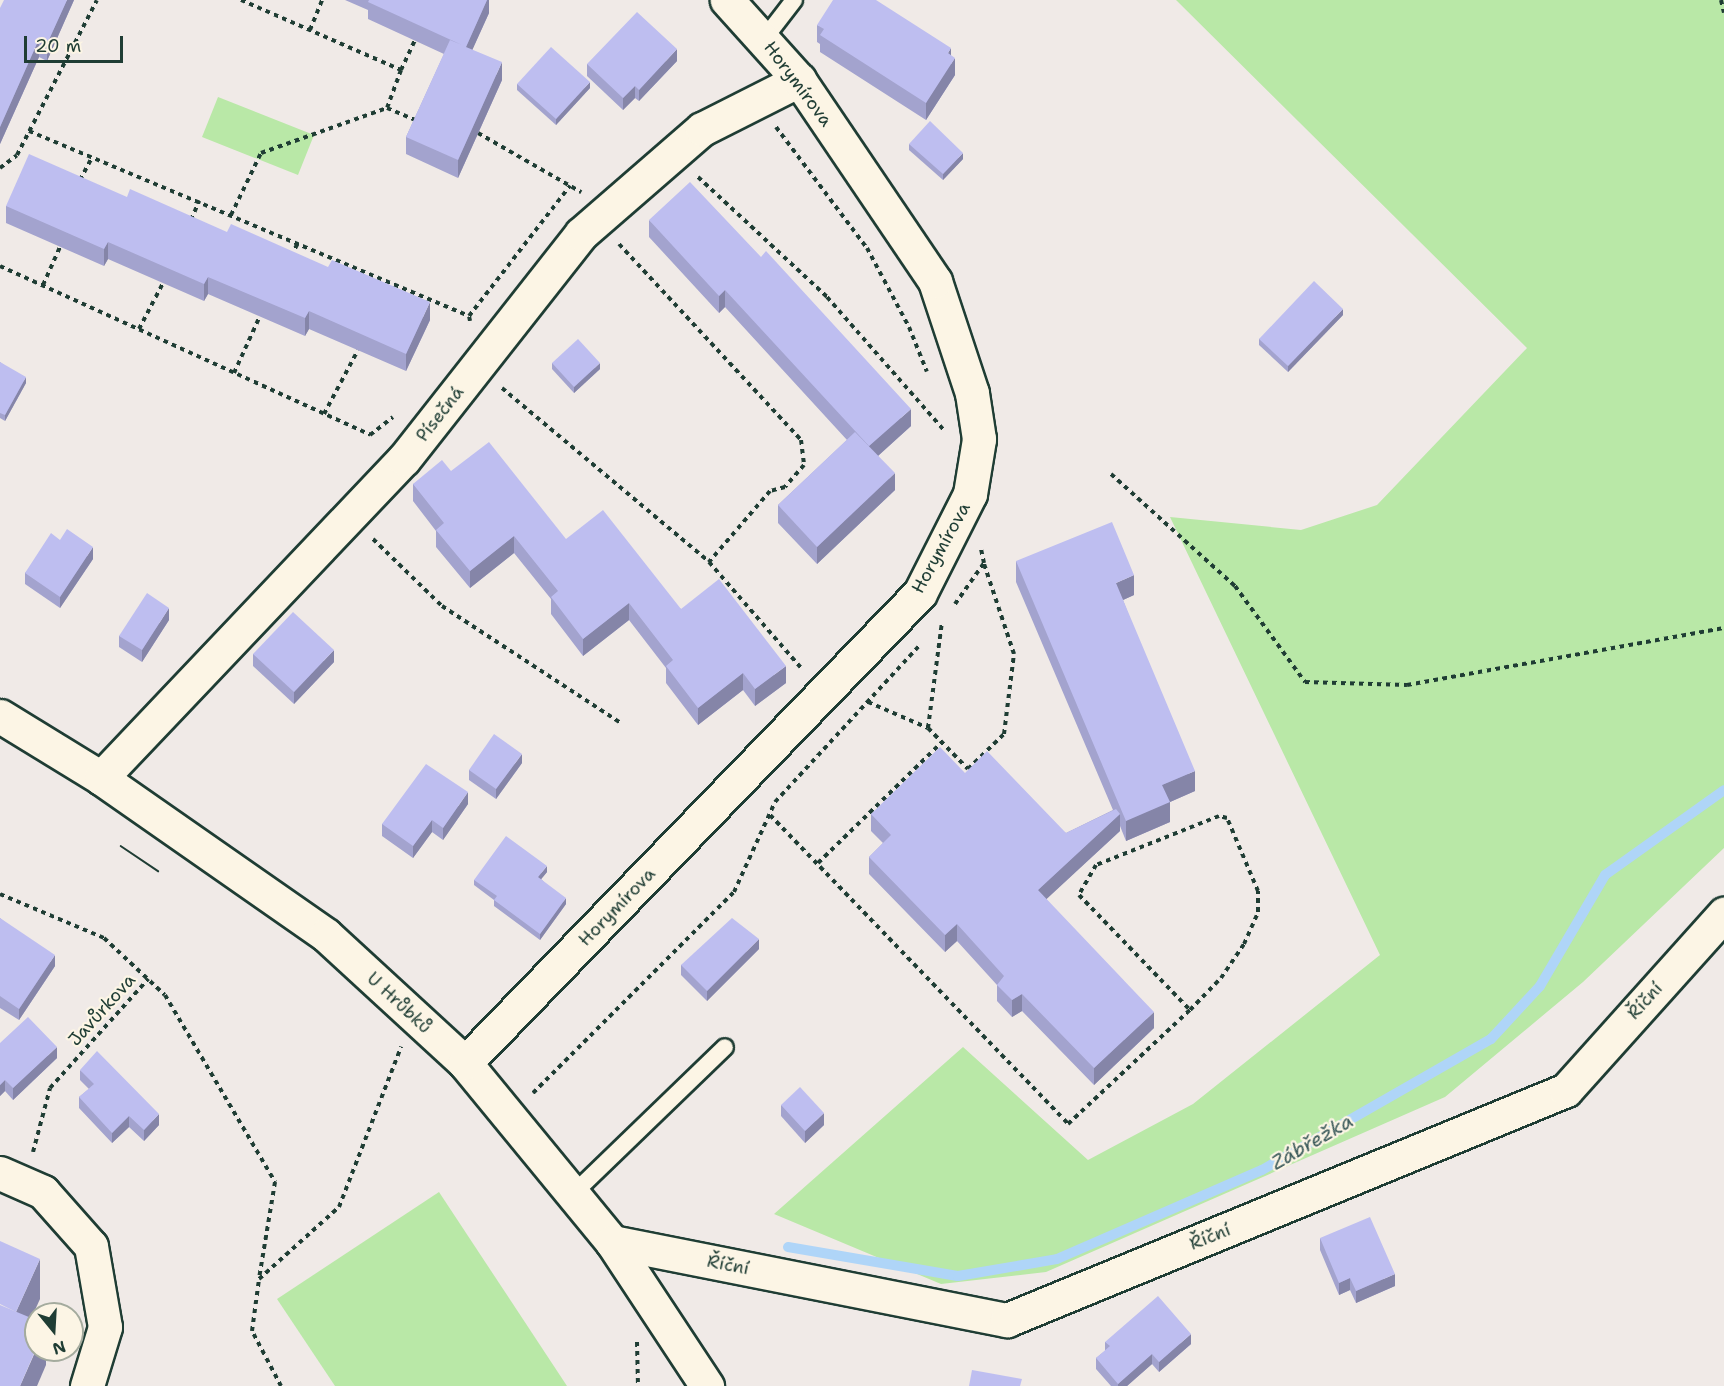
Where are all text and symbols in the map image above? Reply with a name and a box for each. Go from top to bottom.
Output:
scale bar [27,24,126,62]
text: 20 m [35,34,81,58]
street label: Horymírova [759,37,837,131]
street label: Písečná [412,382,468,446]
street label: Horymírova [907,499,975,597]
street label: Horymírova [574,863,660,951]
street label: U Hrůbků [362,968,436,1038]
street label: Javůrkova [64,969,140,1051]
street label: Říční [1623,978,1667,1024]
water label: Zábřežka [1267,1109,1357,1175]
street label: Říční [1186,1219,1234,1255]
street label: Říční [705,1250,751,1280]
north arrow [24,1302,84,1362]
text: N [50,1336,68,1360]

